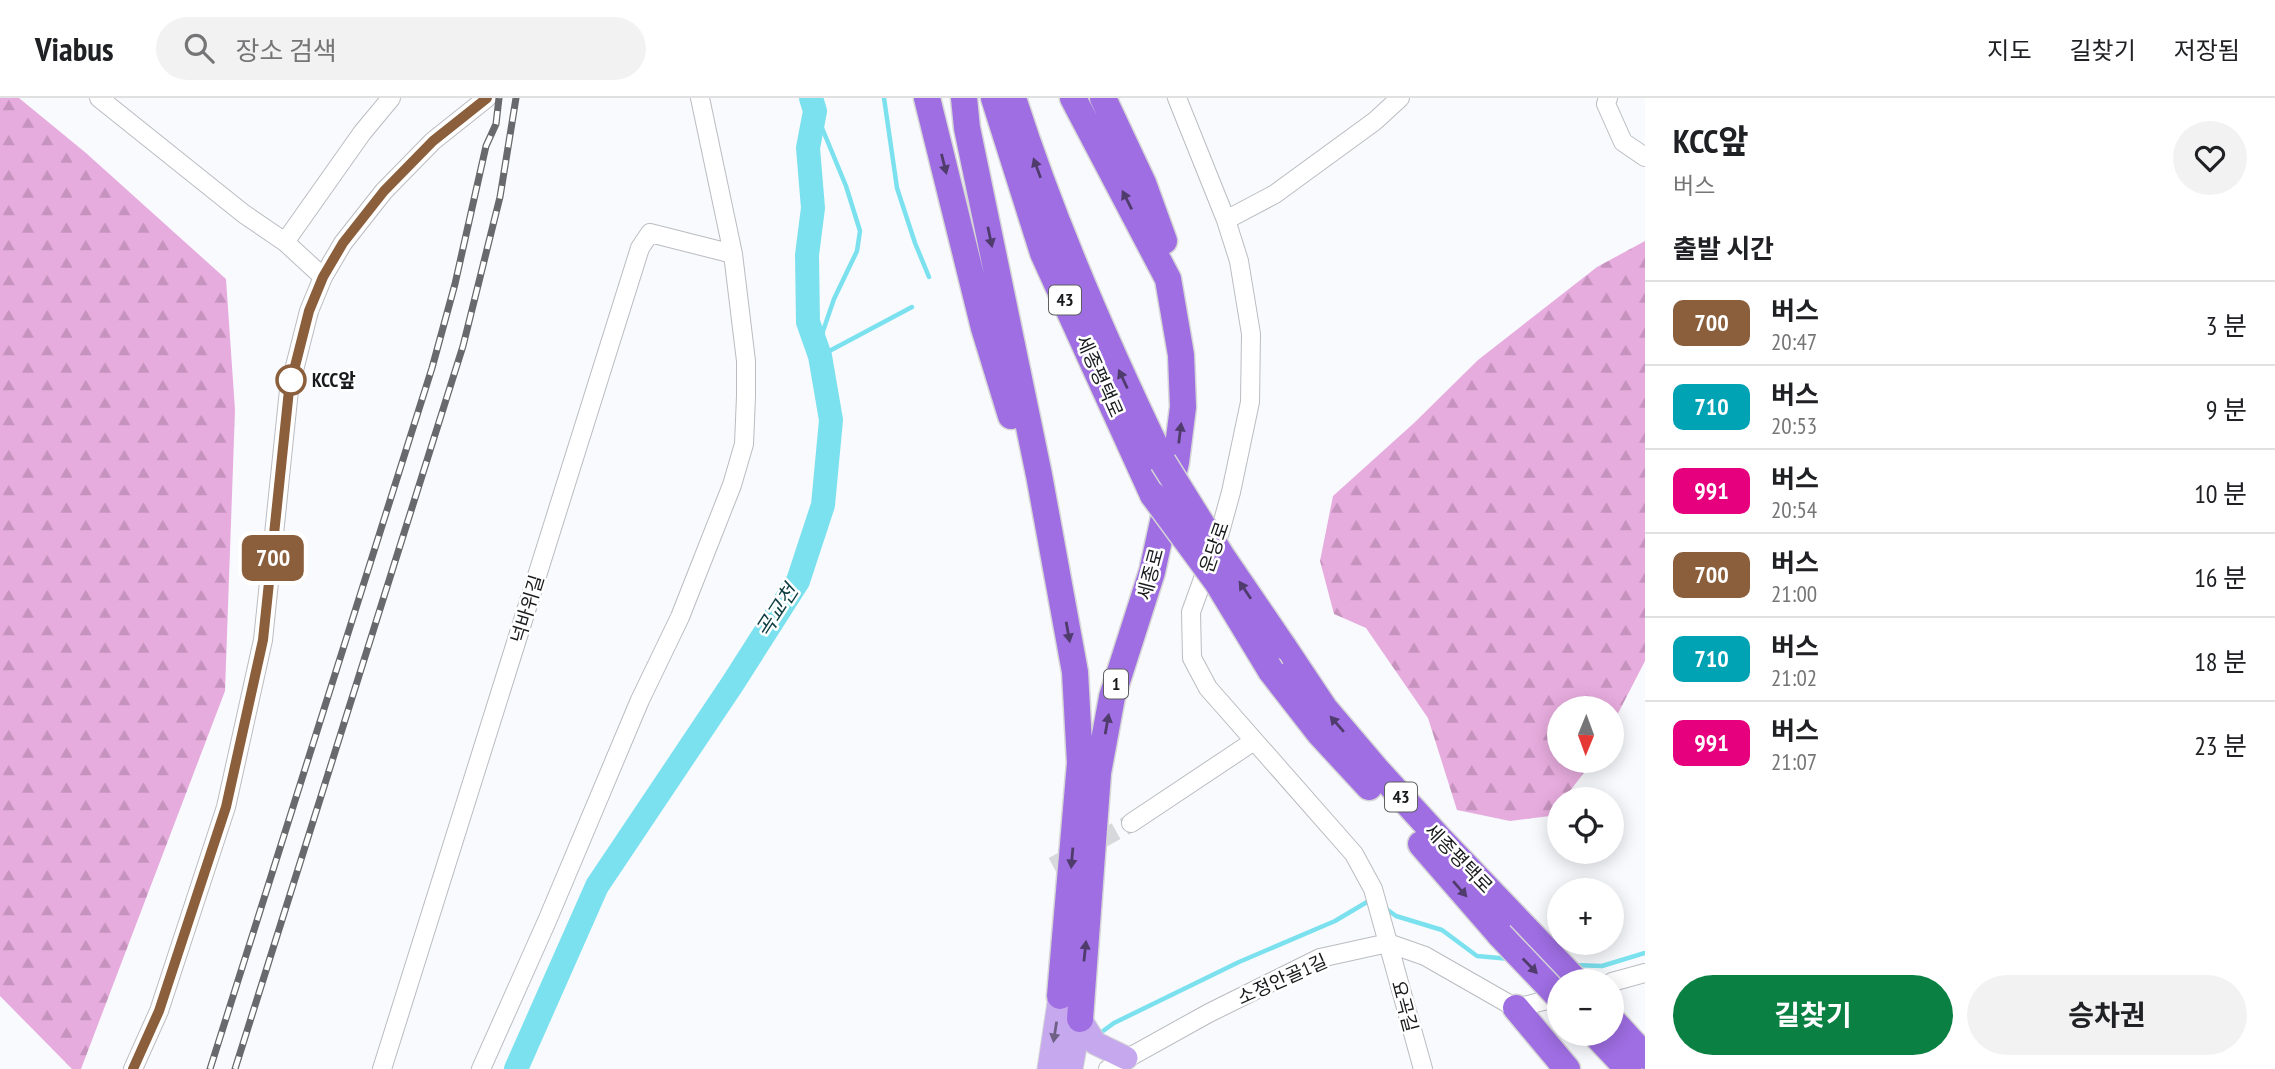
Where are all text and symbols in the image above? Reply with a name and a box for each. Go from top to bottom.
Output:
search box [156,17,646,80]
text: Viabus [35,27,114,70]
icon: search [180,29,218,67]
text: 장소 검색 [236,34,337,67]
text: 지도 [1987,35,2032,66]
text: 길찾기 [2070,35,2136,66]
text: 저장됨 [2174,35,2240,66]
text: KCC앞 [1673,119,1749,162]
button: heart [2173,121,2247,195]
one-way arrow [939,153,950,175]
one-way arrow [1032,157,1043,178]
text: 버스 [1673,171,1715,200]
one-way arrow [1122,190,1133,210]
one-way arrow [984,226,995,248]
text: 출발 시간 [1673,232,1774,265]
road number: 43 [1049,286,1081,314]
text: 버스 [1771,294,1819,327]
text: 700 [1694,307,1729,338]
text: 3 분 [2206,309,2247,342]
text: 20:47 [1771,327,1817,356]
street label: 세종평택로 [1071,331,1129,421]
marker: KCC앞 [276,365,306,395]
place label: KCC앞 [312,368,356,392]
one-way arrow [1117,369,1129,389]
text: 버스 [1771,378,1819,411]
text: 710 [1694,391,1729,422]
text: 9 분 [2206,393,2247,426]
text: 20:53 [1771,411,1817,440]
one-way arrow [1174,422,1185,444]
text: 버스 [1771,462,1819,495]
text: 991 [1694,475,1729,506]
text: 10 분 [2194,477,2247,510]
text: 20:54 [1771,495,1817,524]
street label: 운당로 [1194,518,1234,576]
line badge: 700 [233,535,313,581]
text: 700 [256,542,290,573]
street label: 세종로 [1132,546,1168,602]
text: 버스 [1771,546,1819,579]
text: 700 [1694,559,1729,590]
text: 16 분 [2194,561,2247,594]
street label: 넉바위길 [505,572,549,646]
water label: 곡교천 [749,577,805,642]
text: 21:00 [1771,579,1817,608]
one-way arrow [1238,581,1252,599]
one-way arrow [1063,621,1074,643]
text: 버스 [1771,630,1819,663]
text: 710 [1694,643,1729,674]
text: 18 분 [2194,645,2247,678]
text: 21:02 [1771,663,1817,692]
road number: 1 [1104,670,1128,698]
north arrow [1547,696,1624,774]
map controls [1547,696,1624,1046]
one-way arrow [1102,713,1113,735]
text: 버스 [1771,714,1819,747]
one-way arrow [1329,715,1345,733]
text: 991 [1694,727,1729,758]
text: 23 분 [2194,729,2247,762]
text: 21:07 [1771,747,1817,776]
road number: 43 [1385,782,1417,812]
button: locate [1547,787,1624,864]
street label: 세종평택로 [1420,818,1498,898]
one-way arrow [1066,847,1077,869]
button: + [1547,878,1624,955]
one-way arrow [1452,880,1468,898]
one-way arrow [1080,939,1091,961]
street label: 소정안골1길 [1233,949,1331,1009]
one-way arrow [1521,957,1537,974]
button: − [1547,969,1624,1046]
button: 길찾기 [1673,975,1953,1055]
button: 승차권 [1967,975,2247,1055]
street label: 요곡길 [1387,978,1423,1034]
one-way arrow [1049,1021,1060,1043]

